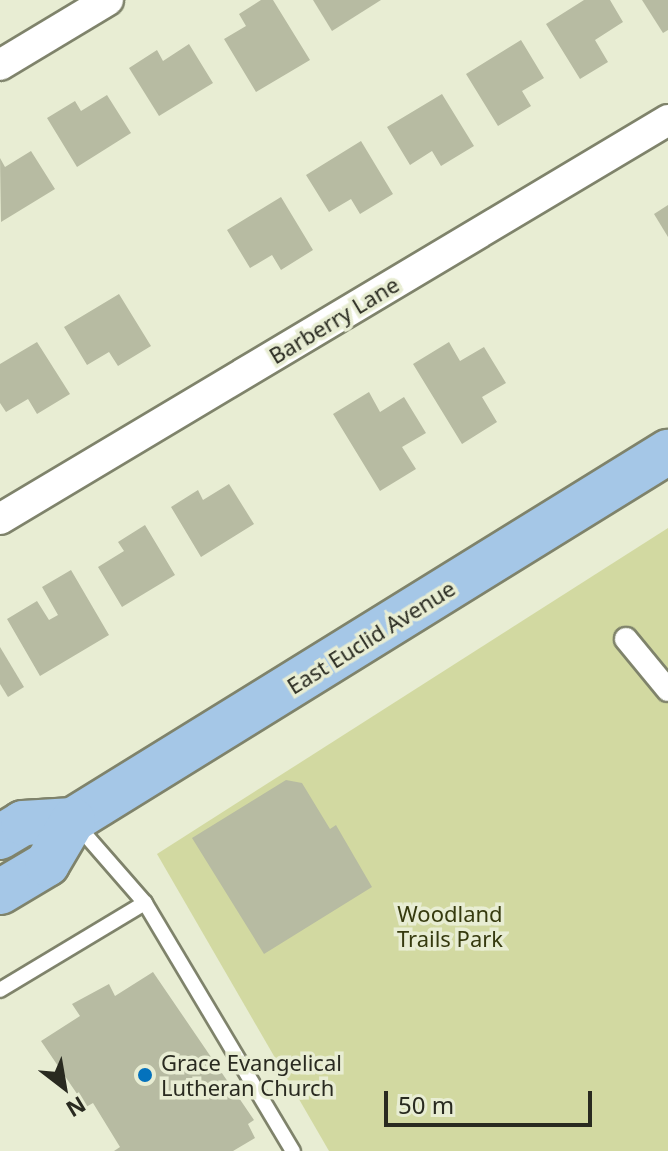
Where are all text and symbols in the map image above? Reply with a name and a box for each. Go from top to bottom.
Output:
street label: Barberry Lane [264,271,404,369]
street label: East Euclid Avenue [282,575,460,699]
park label: Woodland Trails Park [397,900,503,952]
north arrow [24,1047,104,1127]
place label: Grace Evangelical Lutheran Church [161,1049,342,1100]
marker: Grace Evangelical Lutheran Church [136,1066,154,1084]
scale bar [388,1075,596,1125]
text: 50 m [398,1088,454,1121]
text: N [61,1090,92,1125]

